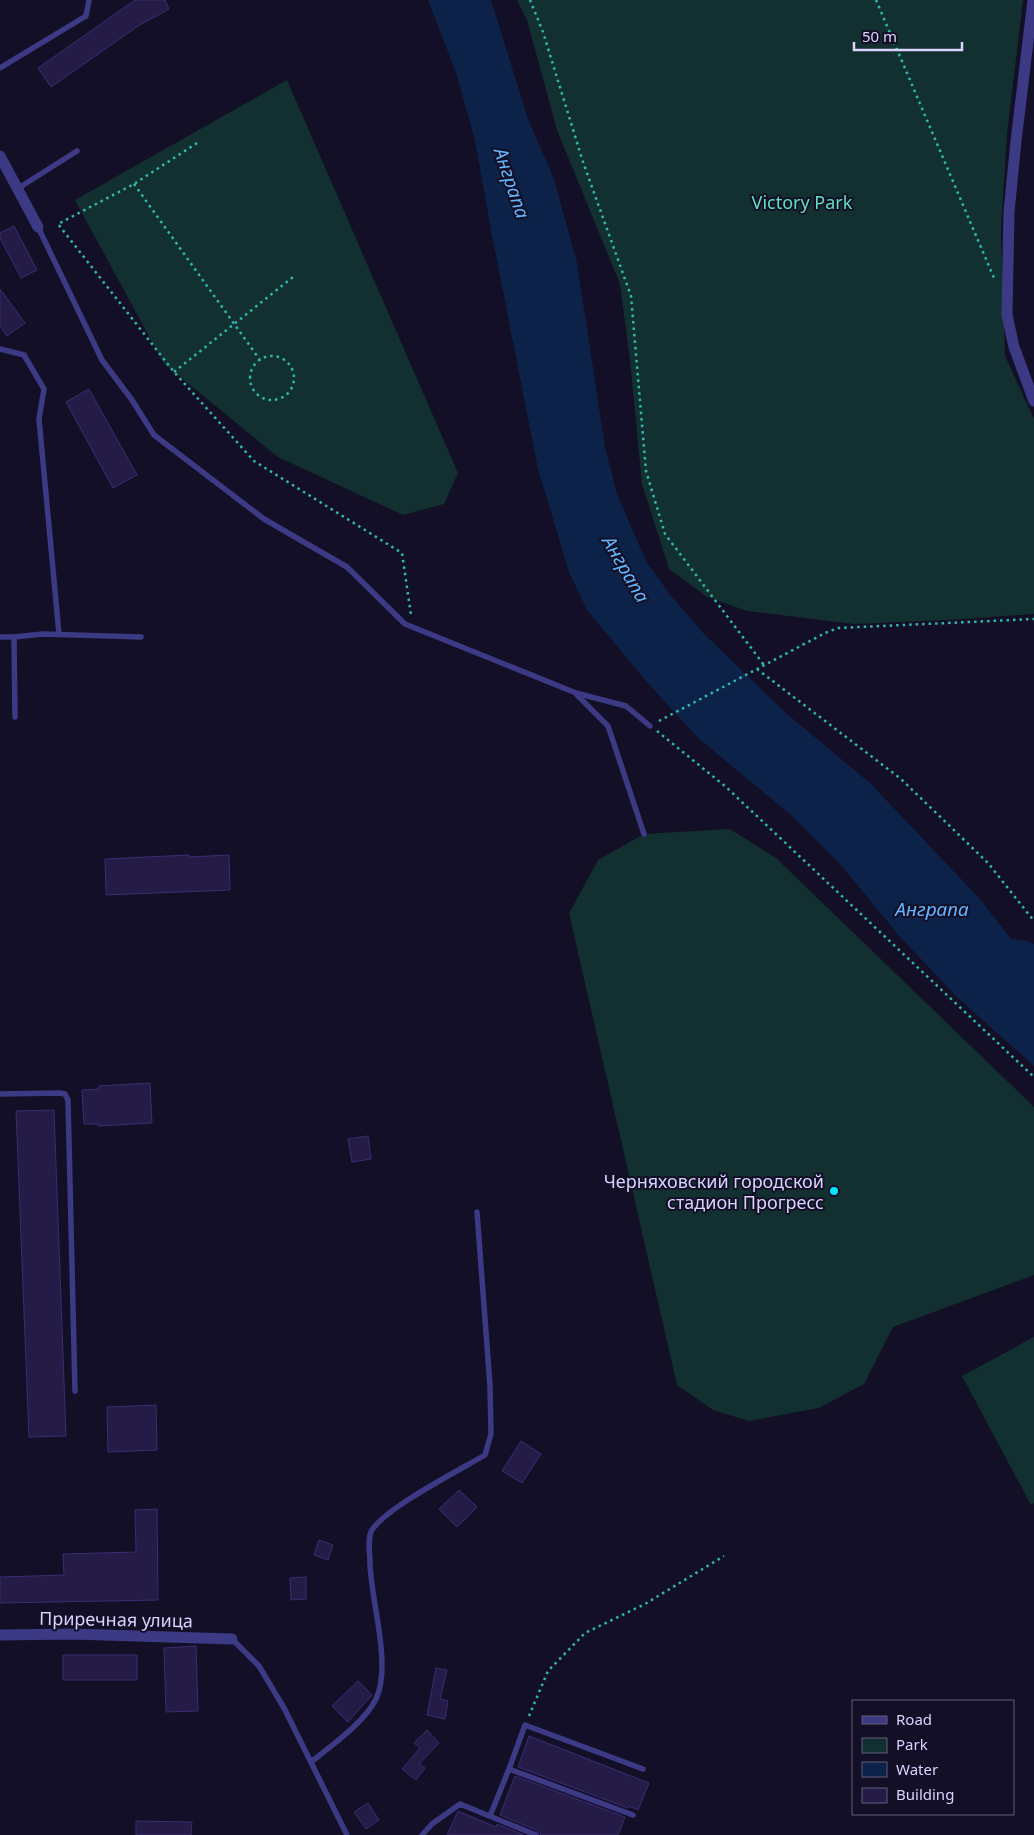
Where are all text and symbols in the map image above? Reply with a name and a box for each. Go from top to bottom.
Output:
scale bar [854,20,962,52]
text: 50 m [862,26,897,46]
water label: Анграпа [487,142,536,222]
park label: Victory Park [752,190,853,214]
water label: Анграпа [595,529,656,608]
water label: Анграпа [893,896,969,922]
place label: Черняховский городской стадион Прогресс [604,1169,824,1214]
marker: Черняховский городской стадион Прогресс [828,1185,840,1197]
street label: Приречная улица [39,1606,193,1632]
legend [852,1700,1014,1815]
text: Road [896,1709,932,1729]
text: Park [896,1734,928,1754]
text: Water [896,1759,938,1779]
text: Building [896,1784,954,1804]

